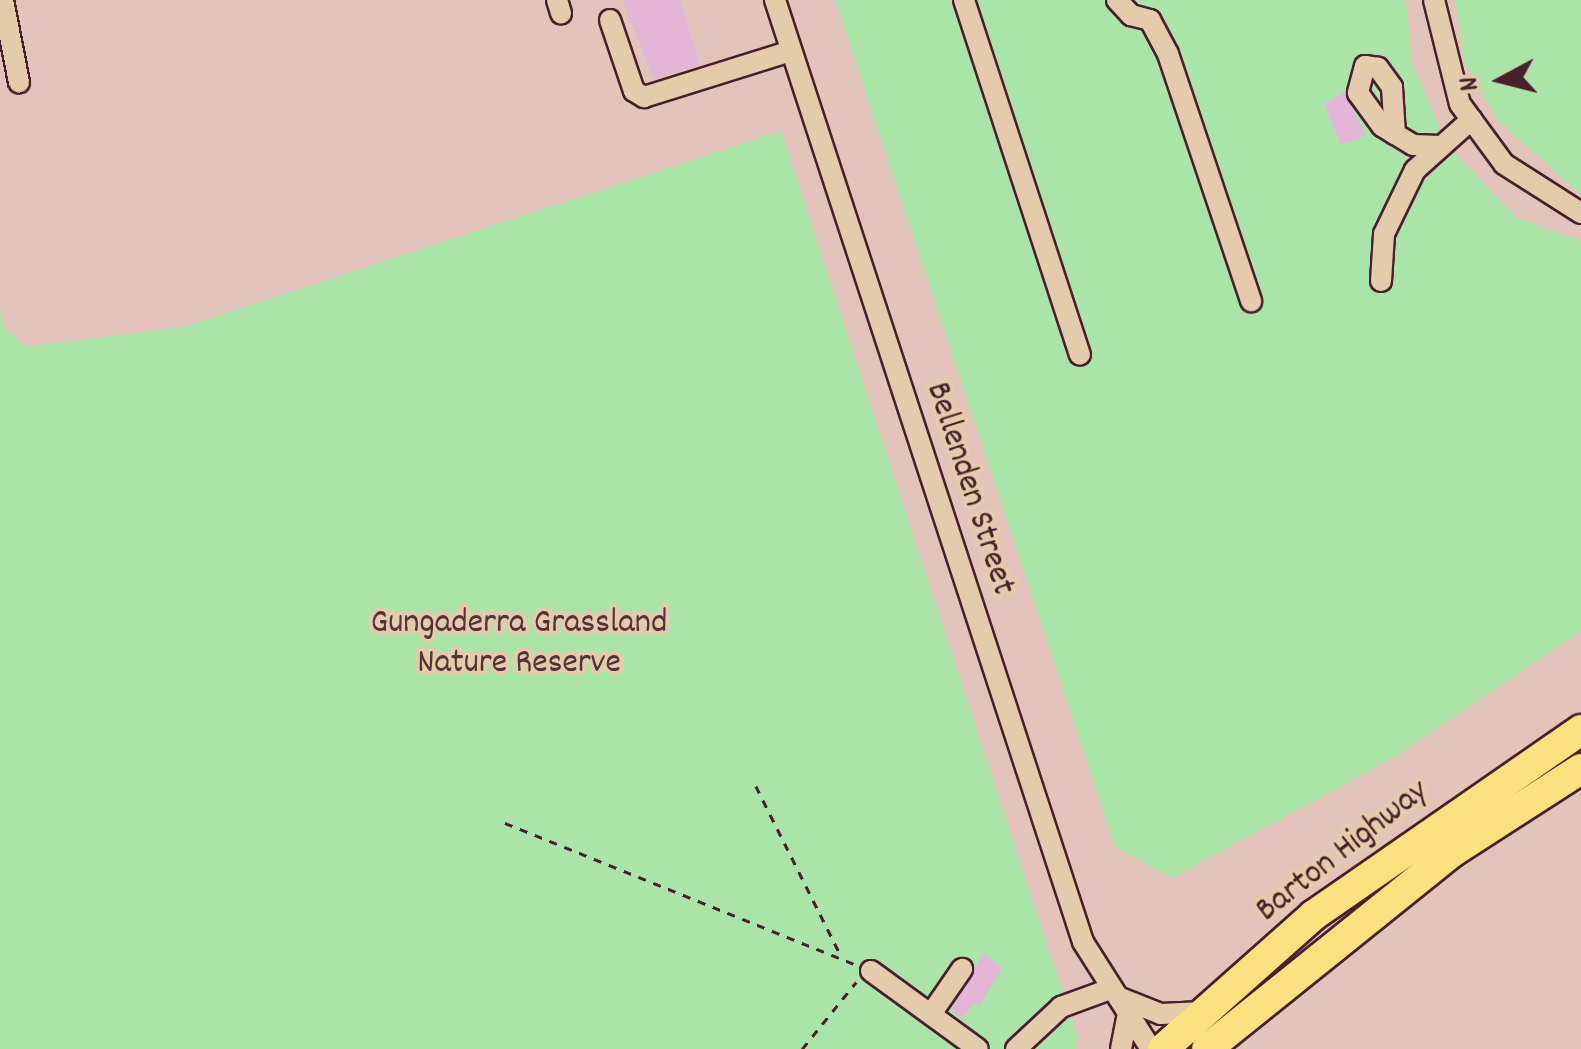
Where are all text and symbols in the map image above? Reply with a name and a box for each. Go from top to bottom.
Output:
north arrow [1451,30,1551,130]
text: N [1451,74,1492,93]
street label: Bellenden Street [915,377,1023,601]
park label: Gungaderra Grassland Nature Reserve [371,603,667,685]
street label: Barton Highway [1248,772,1438,932]

